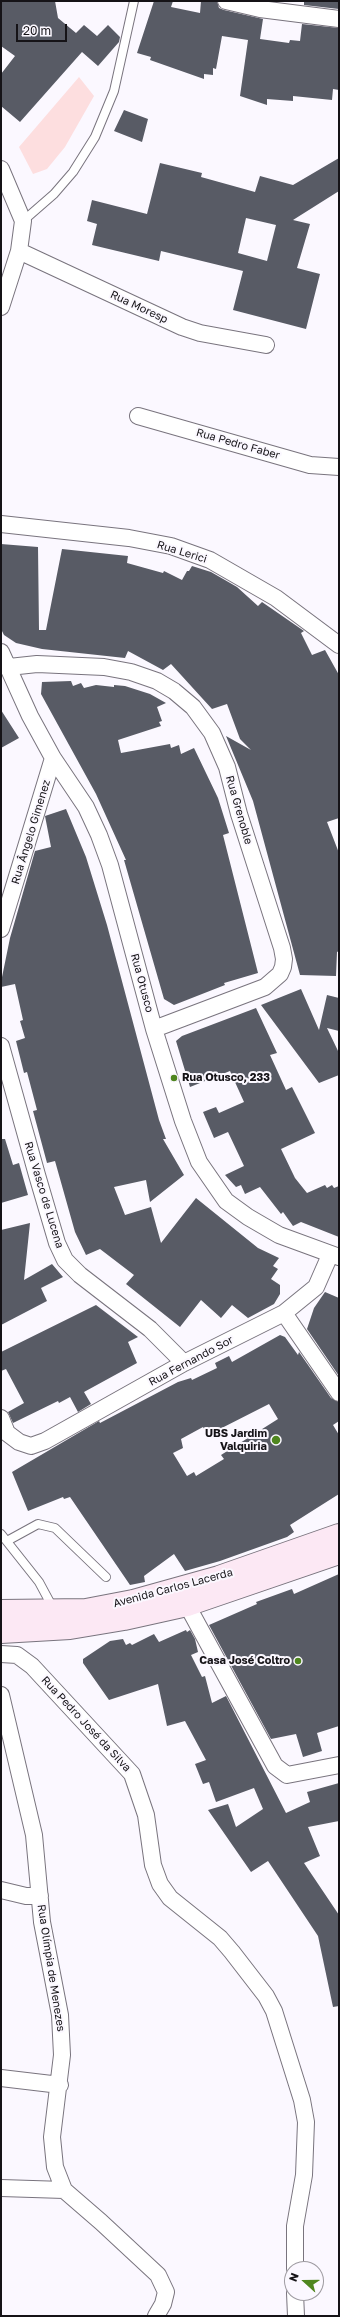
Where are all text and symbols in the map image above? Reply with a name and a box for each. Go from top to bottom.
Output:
scale bar [18,16,69,42]
text: 20 m [23,23,51,38]
street label: Rua Moresp [108,288,170,326]
street label: Rua Pedro Faber [195,426,281,462]
street label: Rua Lerici [155,538,209,566]
street label: Rua Grenoble [223,774,255,846]
street label: Rua Ângelo Gimenez [9,778,53,886]
street label: Rua Otusco [128,952,156,1014]
place label: Rua Otusco, 233 [182,1071,270,1085]
marker: Rua Otusco, 233 [169,1073,179,1083]
street label: Rua Vasco de Lucena [21,1140,67,1250]
street label: Rua Fernando Sor [147,1333,235,1389]
place label: UBS Jardim Valquiria [205,1427,267,1453]
marker: UBS Jardim Valquiria [270,1434,282,1446]
street label: Avenida Carlos Lacerda [112,1566,234,1610]
place label: Casa José Coltro [199,1654,290,1668]
marker: Casa José Coltro [293,1656,303,1666]
street label: Rua Pedro José da Silva [38,1674,134,1774]
street label: Rua Olímpia de Menezes [34,1903,68,2033]
north arrow [284,2261,324,2301]
text: N [286,2271,301,2283]

